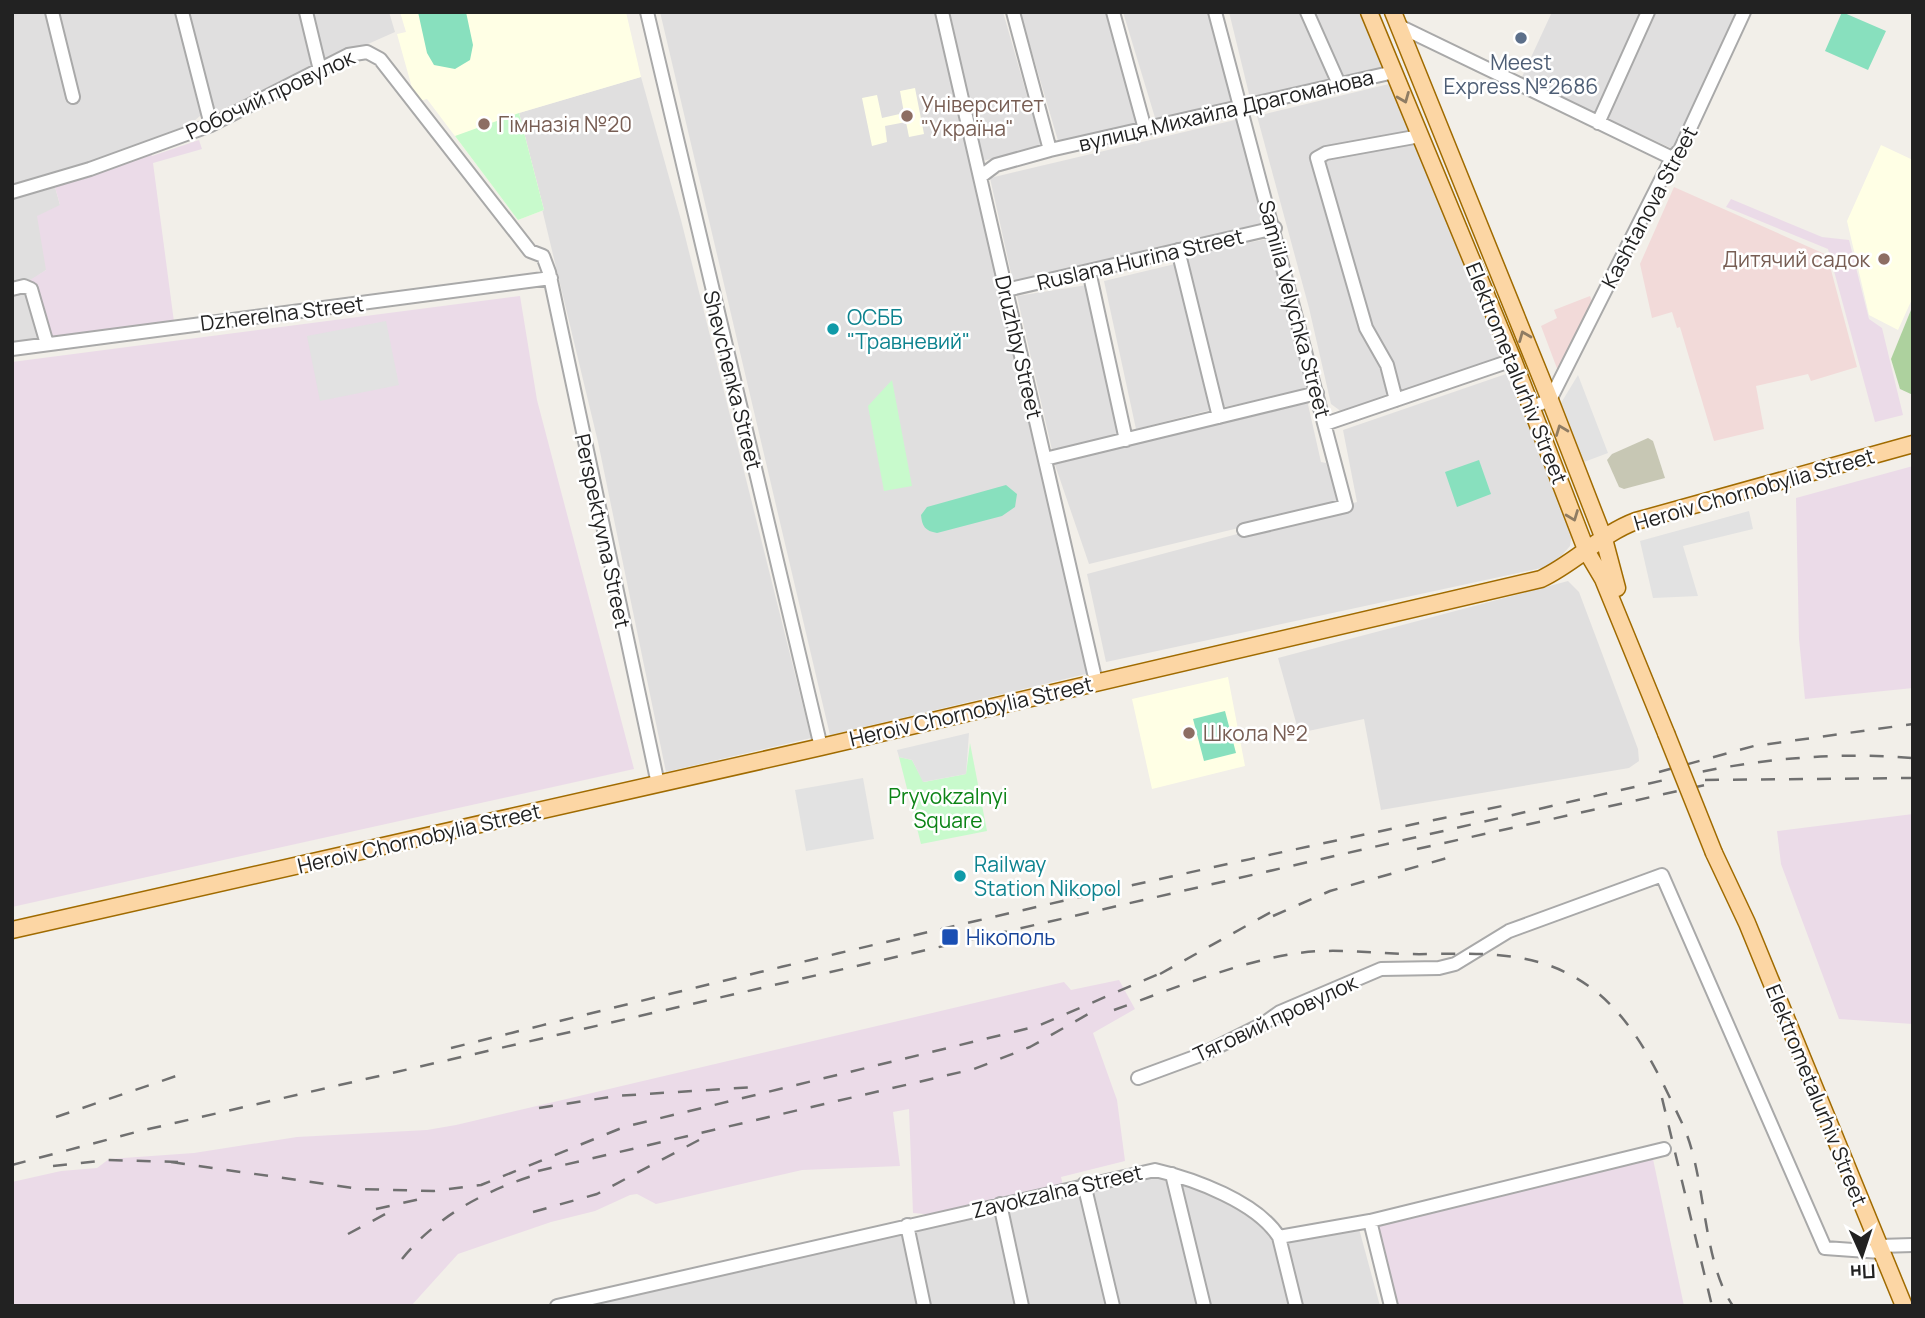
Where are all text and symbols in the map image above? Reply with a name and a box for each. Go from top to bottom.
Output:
marker: Meest Express №2686 [1513,30,1529,46]
street label: Робочий провулок [181,42,359,145]
place label: Meest Express №2686 [1444,48,1598,100]
street label: вулиця Михайла Драгоманова [1076,62,1376,158]
place label: Університет "Україна" [921,90,1044,142]
one-way arrow [1396,91,1410,103]
marker: Університет "Україна" [899,108,915,124]
place label: Гімназія №20 [498,110,632,138]
marker: Гімназія №20 [476,116,492,132]
street label: Kashtanova Street [1594,121,1704,293]
street label: Samiila Velychka Street [1252,197,1338,421]
street label: Ruslana Hurina Street [1034,222,1246,296]
place label: Дитячий садок [1723,245,1871,273]
marker: Дитячий садок [1876,251,1892,267]
street label: Elektrometalurhiv Street [1460,258,1574,488]
street label: Druzhby Street [989,272,1049,422]
street label: Shevchenka Street [697,287,769,473]
street label: Dzherelna Street [199,289,365,337]
place label: ОСББ "Травневий" [847,303,970,355]
marker: ОСББ "Травневий" [825,321,841,337]
one-way arrow [1518,331,1532,343]
one-way arrow [1556,424,1570,436]
street label: Perspektyvna Street [569,431,637,631]
street label: Heroiv Chornobylia Street [1631,441,1877,537]
one-way arrow [1565,510,1579,522]
street label: Heroiv Chornobylia Street [847,669,1095,753]
place label: Школа №2 [1203,719,1308,747]
marker: Школа №2 [1181,725,1197,741]
park label: Pryvokzalnyi Square [888,782,1008,834]
street label: Heroiv Chornobylia Street [295,796,543,880]
place label: Railway Station Nikopol [974,850,1121,902]
marker: Railway Station Nikopol [952,868,968,884]
place label: Нікополь [966,923,1056,951]
marker: Нікополь [940,927,960,947]
street label: Тяговий провулок [1189,968,1362,1068]
street label: Elektrometalurhiv Street [1760,980,1874,1210]
street label: Zavokzalna Street [969,1158,1145,1224]
north arrow [1827,1220,1897,1290]
text: Пн [1849,1258,1876,1286]

